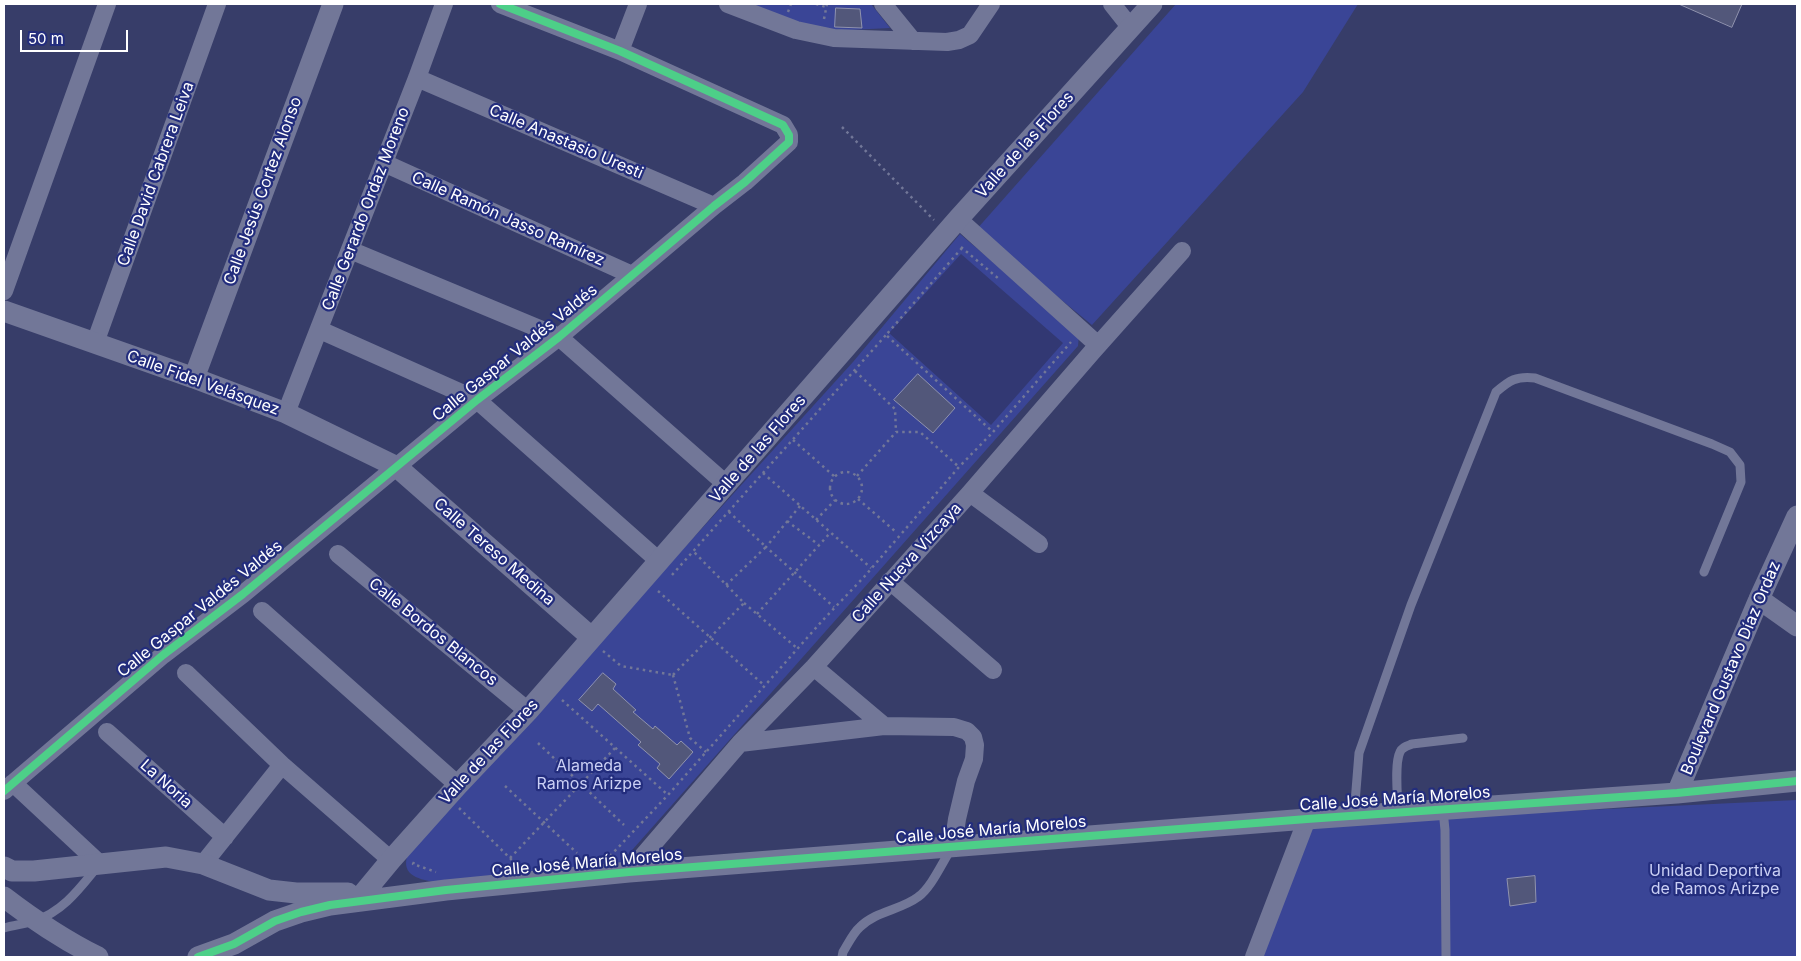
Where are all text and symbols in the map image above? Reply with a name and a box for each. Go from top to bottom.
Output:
scale bar [22,20,130,52]
text: 50 m [28,29,64,48]
street label: Calle David Cabrera Leiva [114,79,198,269]
street label: Valle de las Flores [972,88,1078,202]
street label: Calle Jesús Cortez Alonso [220,94,306,288]
street label: Calle Anastasio Uresti [486,101,646,183]
street label: Calle Gerardo Ordaz Moreno [318,105,414,313]
street label: Calle Ramón Jasso Ramírez [409,168,607,270]
street label: Calle Gaspar Valdés Valdés [429,280,601,426]
street label: Calle Fidel Velásquez [124,346,282,420]
street label: Valle de las Flores [706,391,810,507]
street label: Calle Tereso Medina [430,494,558,610]
street label: Calle Nueva Vizcaya [848,499,966,627]
street label: Calle Gaspar Valdés Valdés [114,536,286,682]
street label: Boulevard Gustavo Díaz Ordaz [1677,558,1785,778]
street label: Calle Bordos Blancos [365,574,501,690]
street label: Valle de las Flores [435,695,543,809]
street label: La Noria [136,756,196,812]
park label: Alameda Ramos Arizpe [537,756,641,794]
street label: Calle José María Morelos [1299,783,1491,815]
street label: Calle José María Morelos [895,812,1087,848]
street label: Calle José María Morelos [491,845,683,881]
park label: Unidad Deportiva de Ramos Arizpe [1649,861,1781,899]

